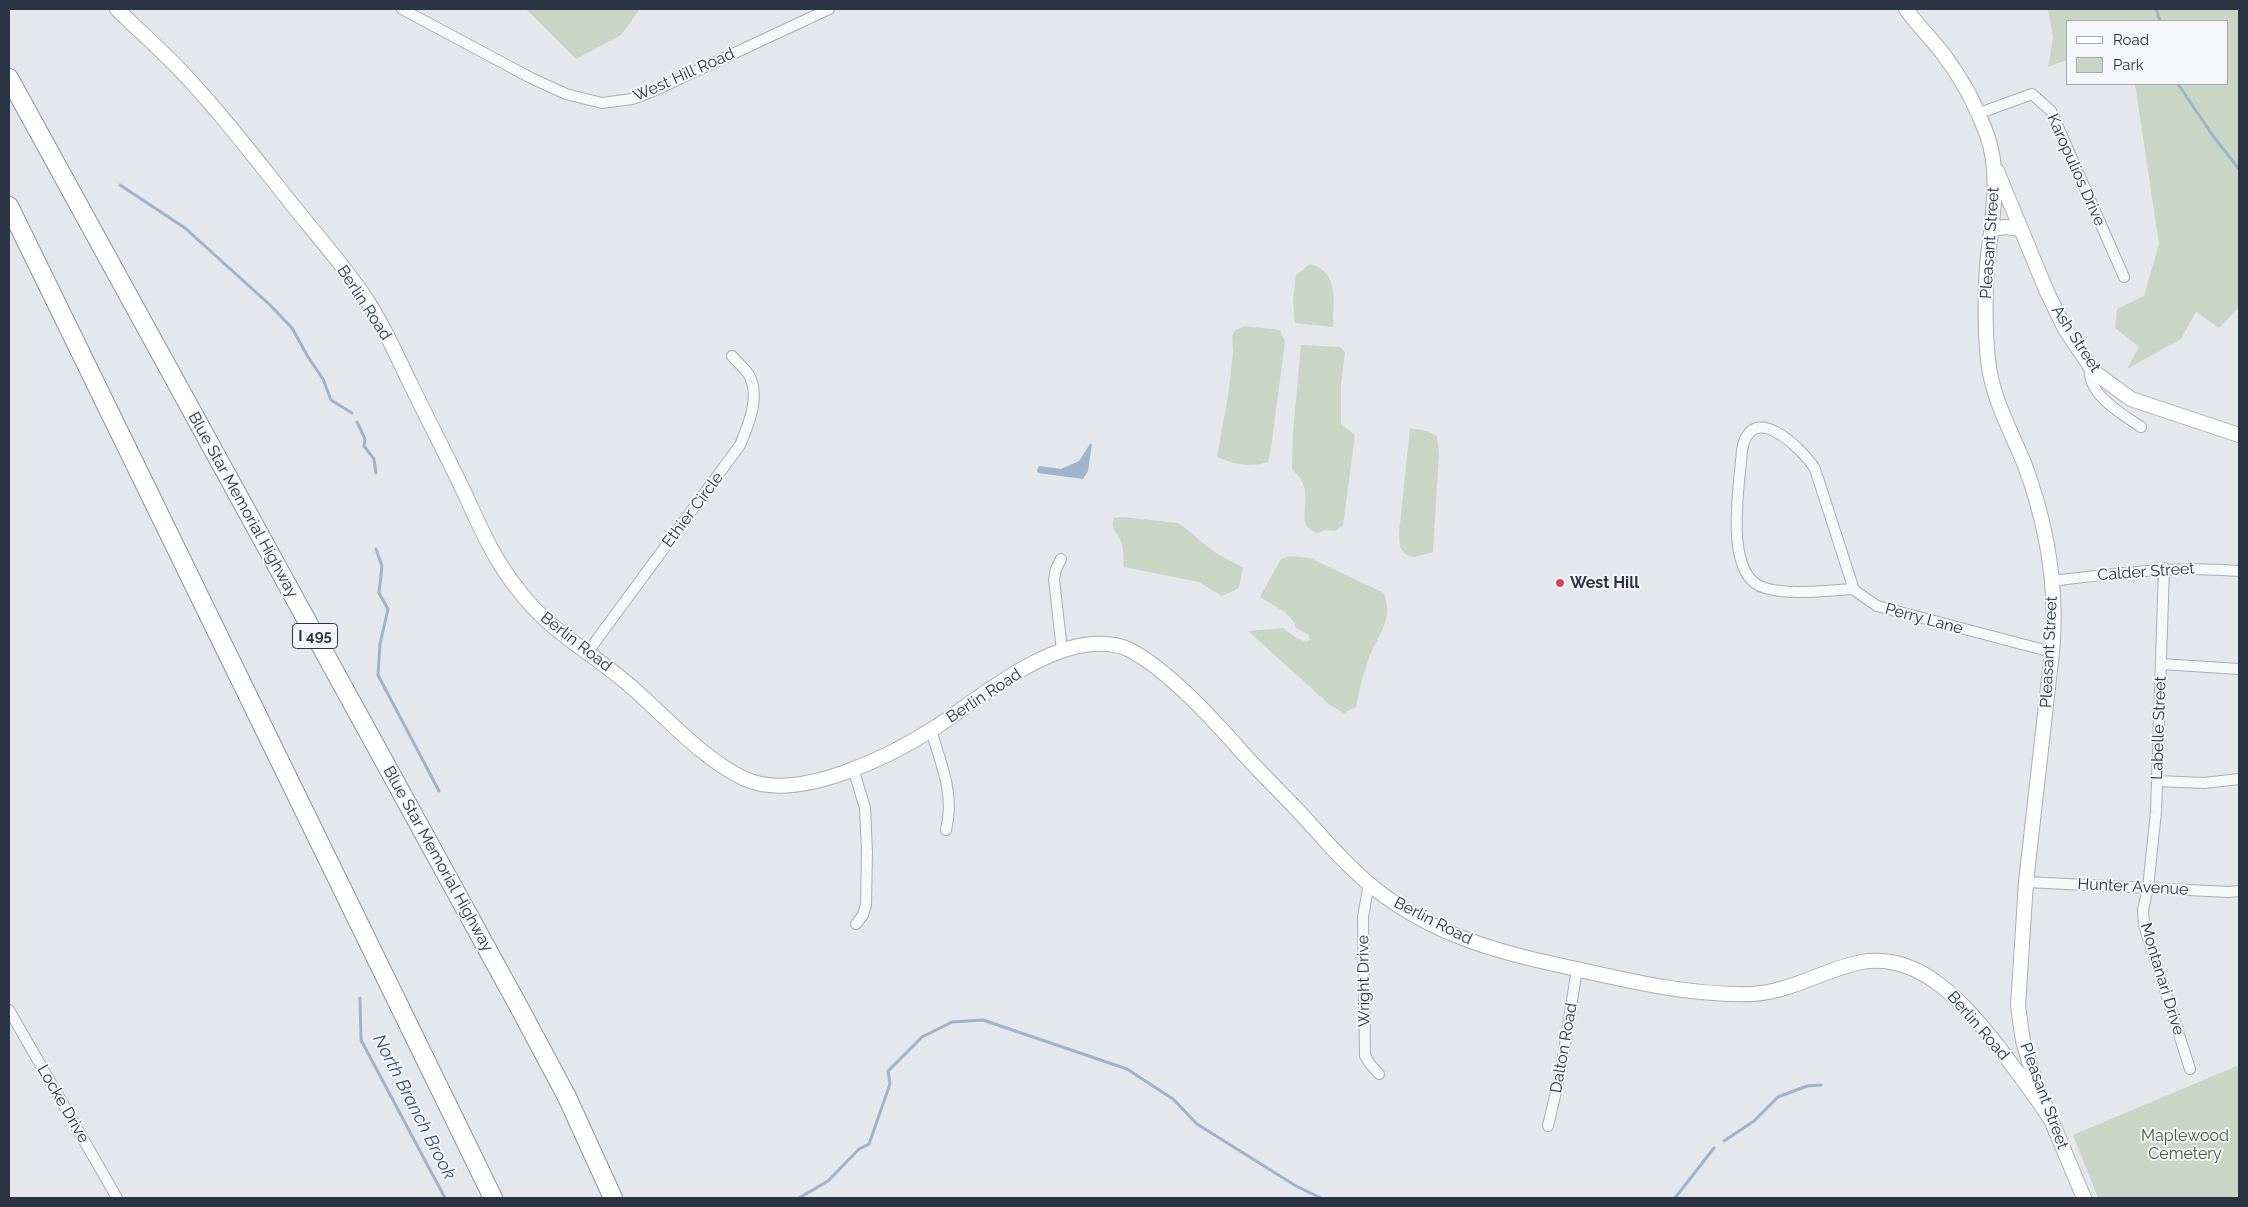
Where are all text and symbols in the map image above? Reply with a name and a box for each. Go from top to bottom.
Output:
legend [2066,20,2228,85]
text: Road [2113,31,2149,49]
street label: West Hill Road [630,44,738,106]
text: Park [2113,56,2144,74]
street label: Karopulios Drive [2043,111,2109,229]
street label: Pleasant Street [1977,187,2003,299]
street label: Berlin Road [333,262,395,344]
street label: Ash Street [2047,302,2105,376]
street label: Blue Star Memorial Highway [184,409,302,601]
street label: Ethier Circle [658,469,728,551]
street label: Calder Street [2097,559,2195,585]
place label: West Hill [1570,573,1639,593]
marker: West Hill [1554,577,1566,589]
street label: Pleasant Street [2036,596,2062,708]
street label: Perry Lane [1883,599,1965,639]
street label: Berlin Road [536,608,616,676]
road number: I 495 [292,624,338,648]
street label: Berlin Road [943,665,1025,727]
street label: Labelle Street [2148,676,2170,780]
street label: Blue Star Memorial Highway [379,763,497,955]
street label: Hunter Avenue [2077,875,2189,899]
street label: Berlin Road [1391,893,1475,949]
street label: Montanari Drive [2136,921,2188,1037]
street label: Wright Drive [1354,935,1374,1027]
street label: Berlin Road [1943,988,2013,1064]
street label: Dalton Road [1547,1002,1581,1094]
water label: North Branch Brook [368,1031,460,1183]
street label: Pleasant Street [2016,1040,2072,1152]
street label: Locke Drive [33,1061,93,1147]
park label: Maplewood Cemetery [2141,1126,2229,1164]

